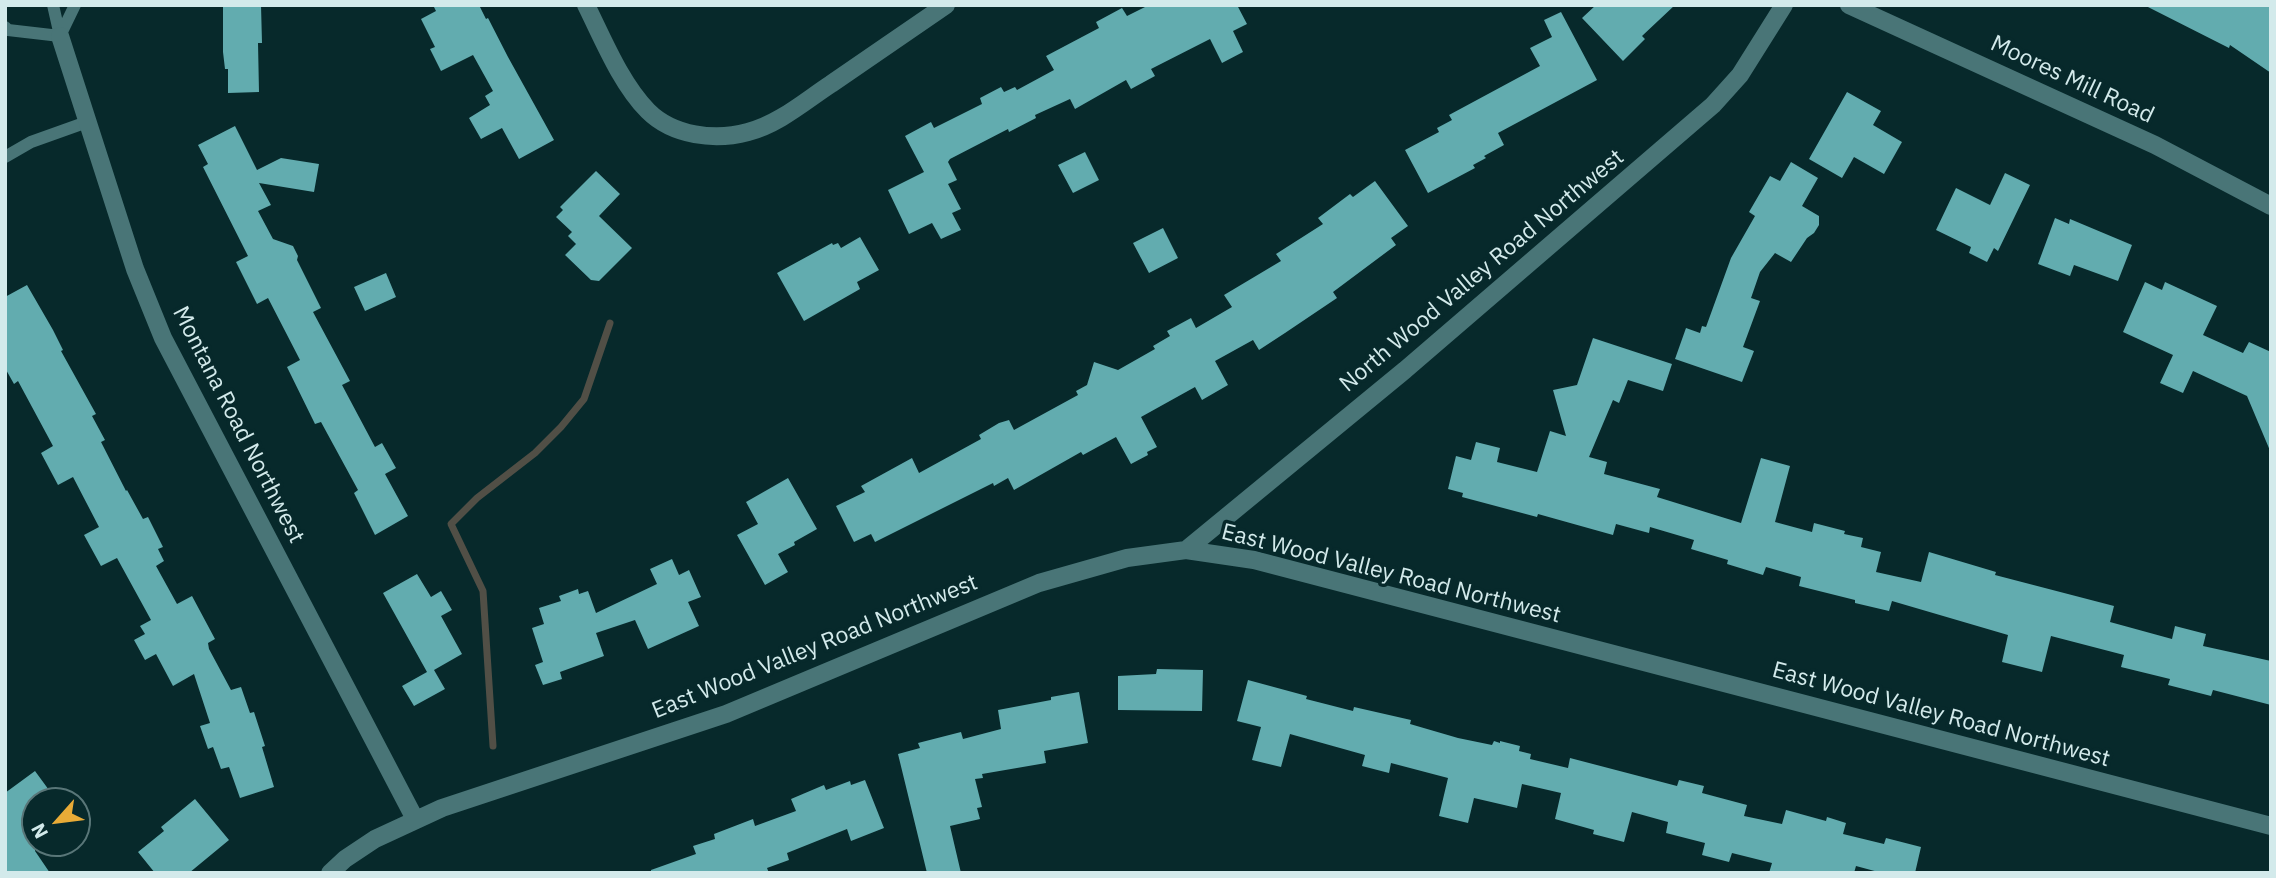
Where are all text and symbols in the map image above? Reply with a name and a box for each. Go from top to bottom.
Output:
street label: Moores Mill Road [1986,30,2158,130]
street label: North Wood Valley Road Northwest [1334,144,1630,398]
street label: Montana Road Northwest [166,302,310,548]
street label: East Wood Valley Road Northwest [1219,518,1563,630]
street label: East Wood Valley Road Northwest [648,569,982,725]
street label: East Wood Valley Road Northwest [1769,657,2113,773]
north arrow [21,787,91,857]
text: N [25,819,53,843]

